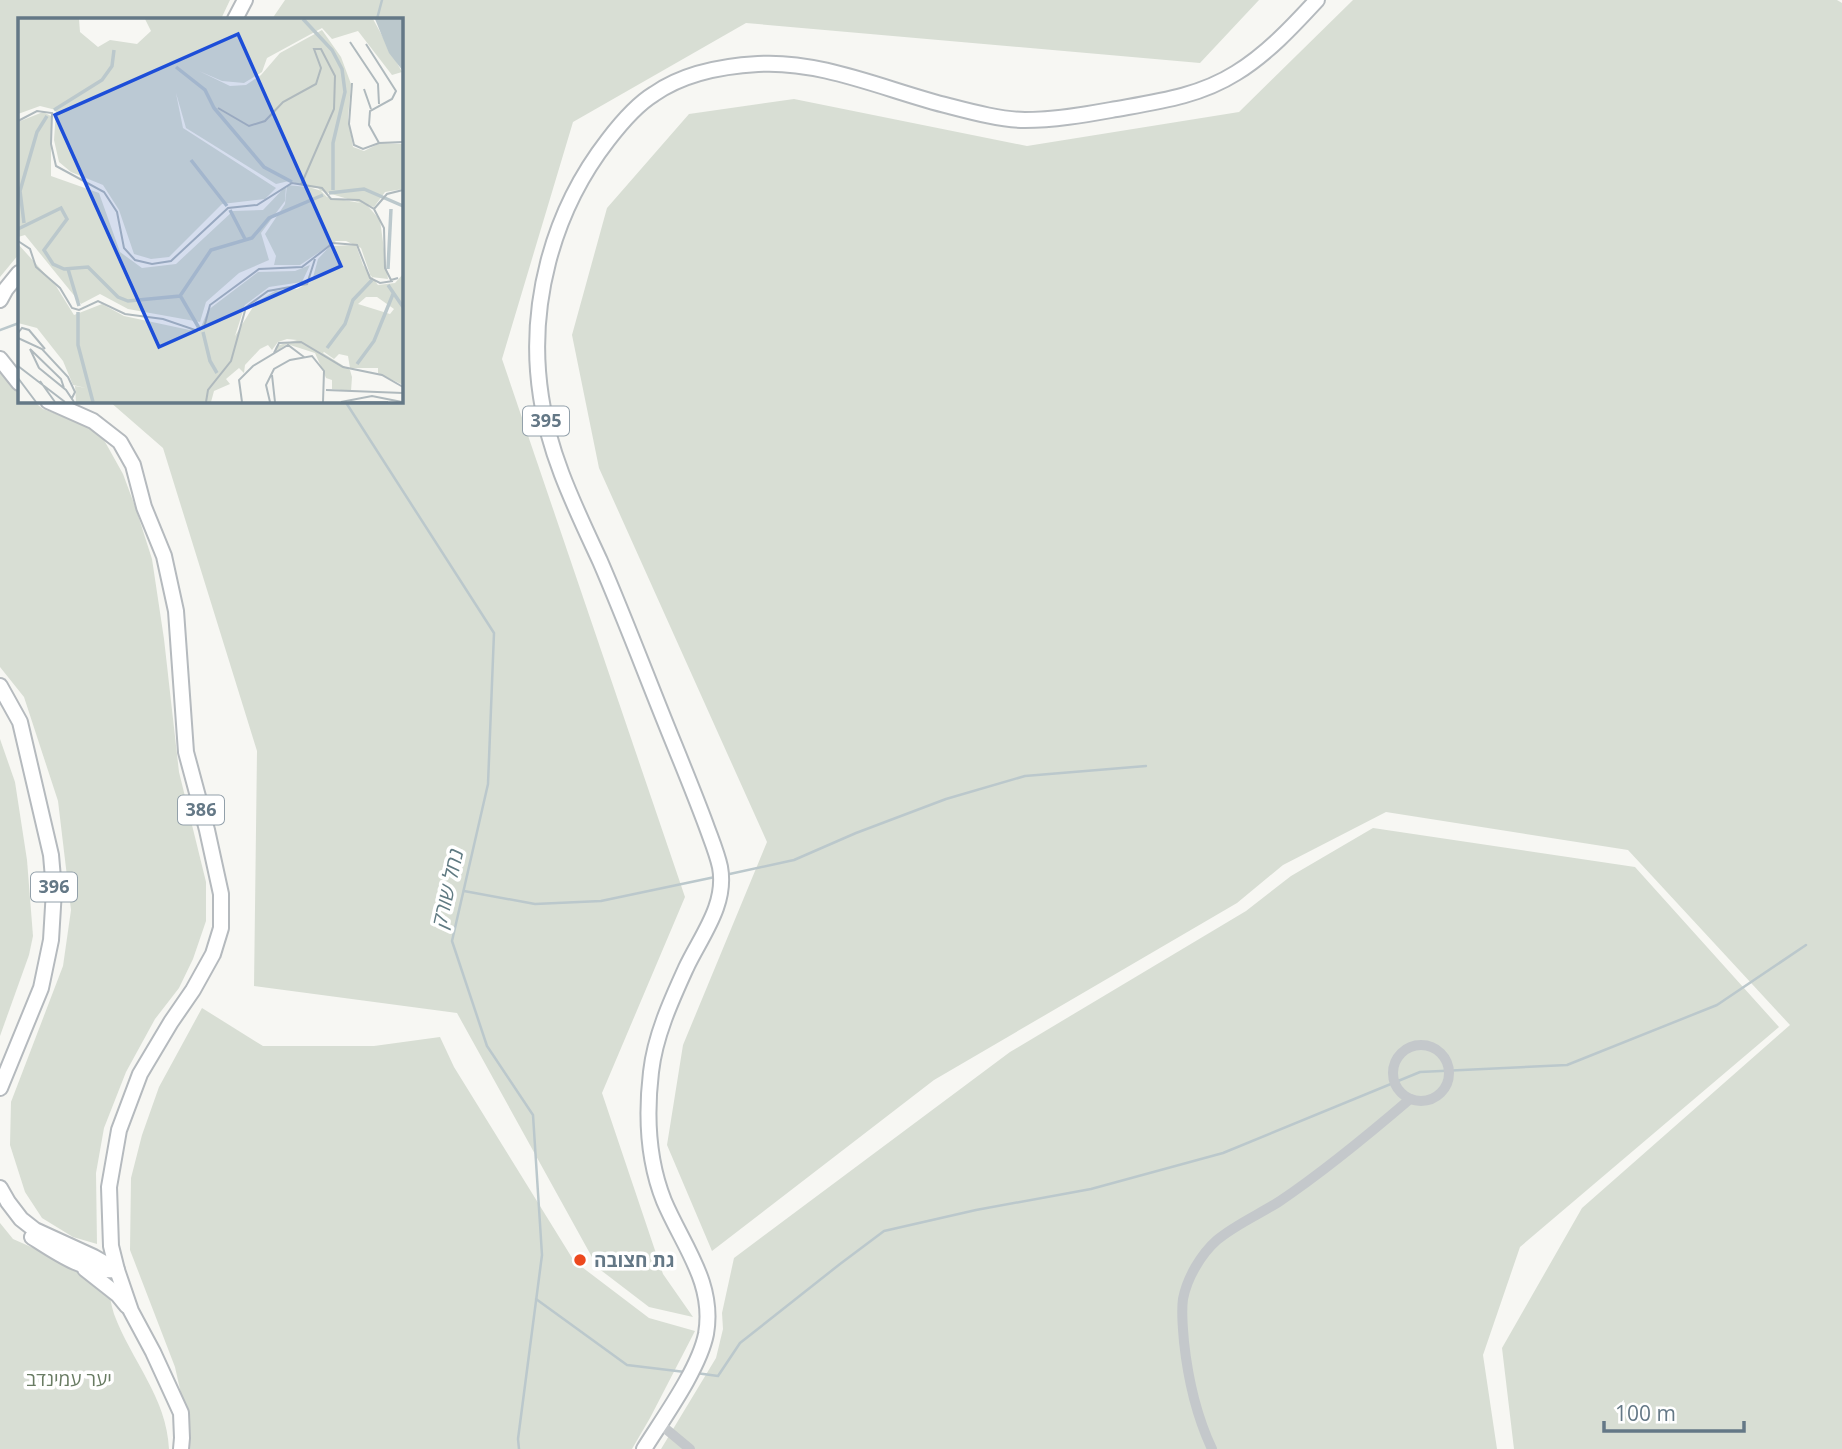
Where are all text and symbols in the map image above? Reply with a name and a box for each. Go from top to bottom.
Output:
inset map [18,18,402,402]
road number: 395 [523,407,569,436]
road number: 386 [178,796,224,824]
water label: נחל שורק [424,846,470,931]
road number: 396 [31,872,77,902]
place label: גת חצובה [594,1247,675,1273]
marker: גת חצובה [572,1252,588,1268]
park label: יער עמינדב [26,1366,112,1392]
scale bar [1604,1390,1744,1434]
text: 100 m [1615,1399,1676,1427]

